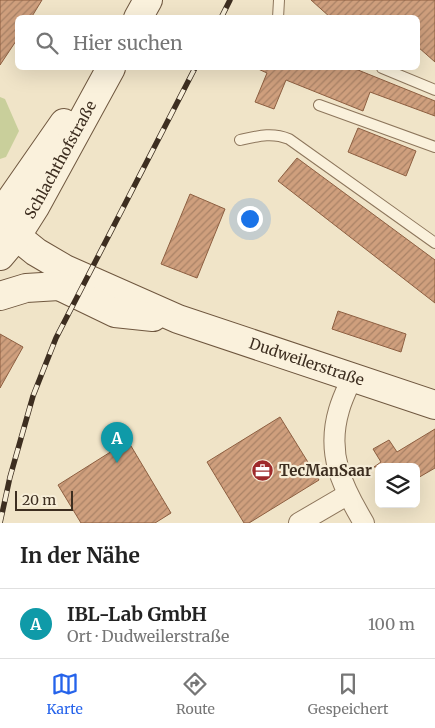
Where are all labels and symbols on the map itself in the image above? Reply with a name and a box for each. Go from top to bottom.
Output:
street label: Schlachthofstraße [20,97,100,222]
your location [237,206,263,232]
street label: Dudweilerstraße [247,334,367,390]
pin: A [101,422,133,463]
office icon: TecManSaar [251,459,275,483]
place label: TecManSaar [279,461,372,480]
scale bar [15,488,72,511]

